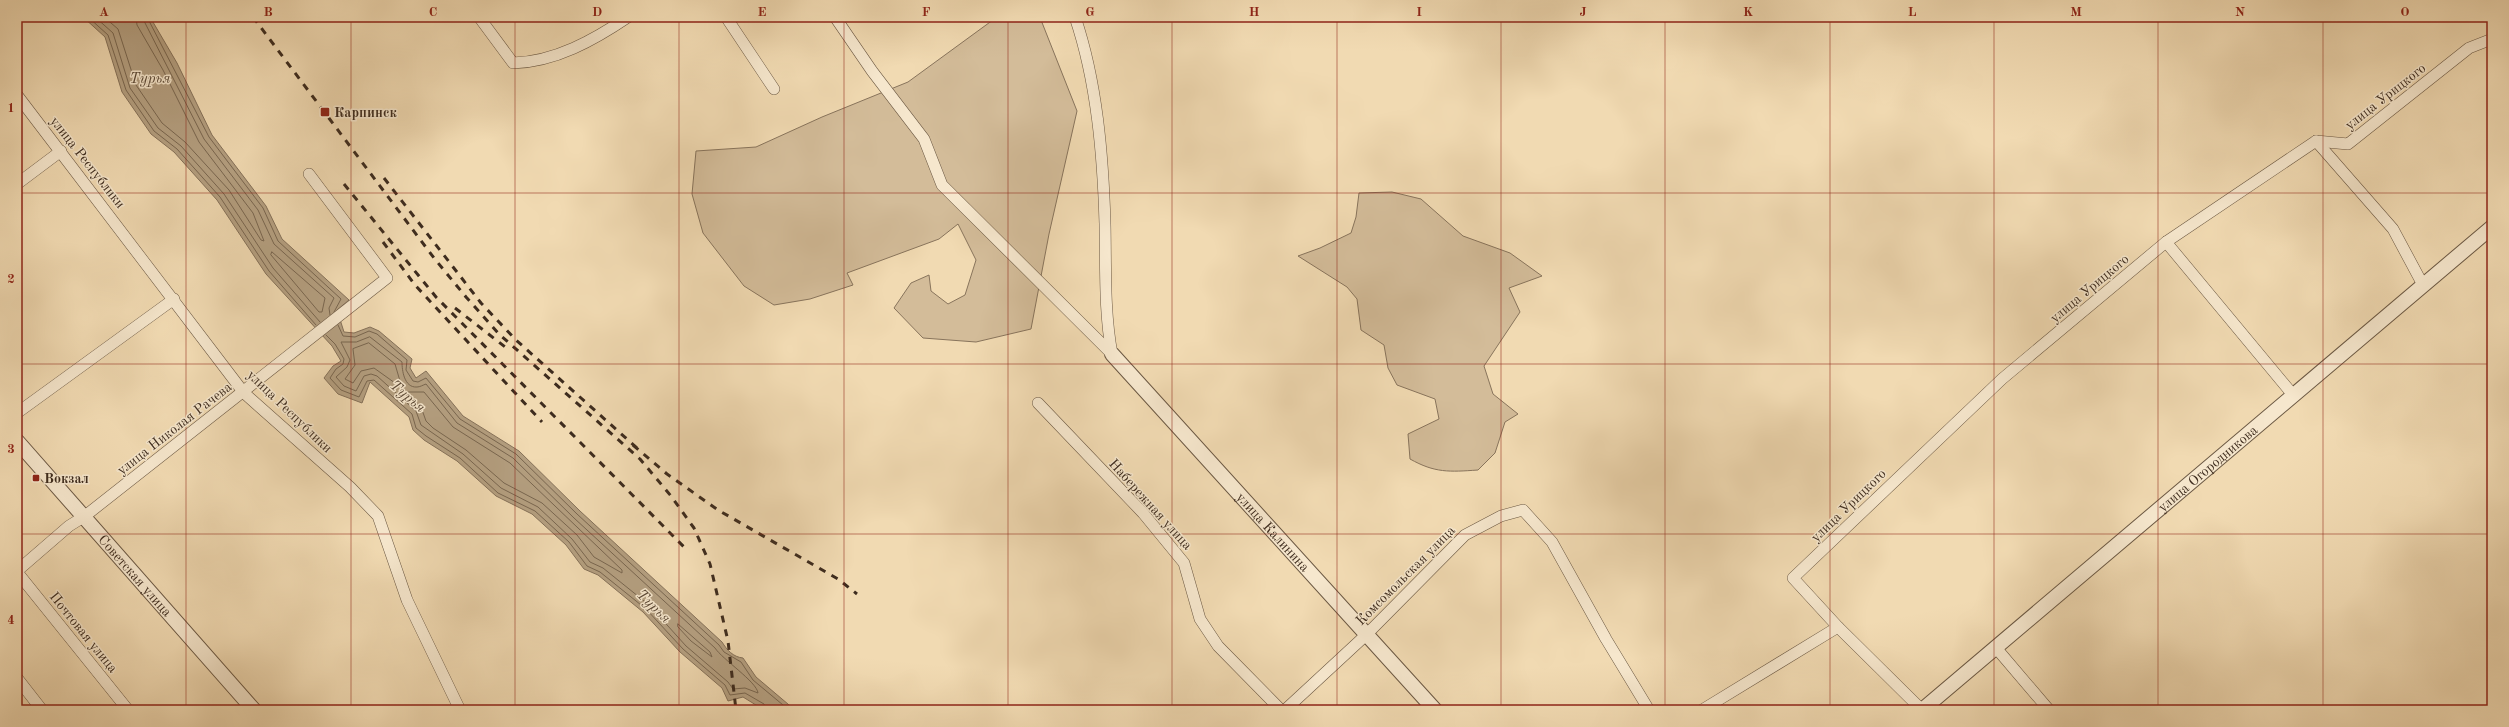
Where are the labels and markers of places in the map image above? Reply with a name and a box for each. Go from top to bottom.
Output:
marker: Карпинск [319,106,331,118]
place label: Карпинск [334,106,397,120]
place label: Вокзал [44,472,89,486]
marker: Вокзал [31,473,41,483]

